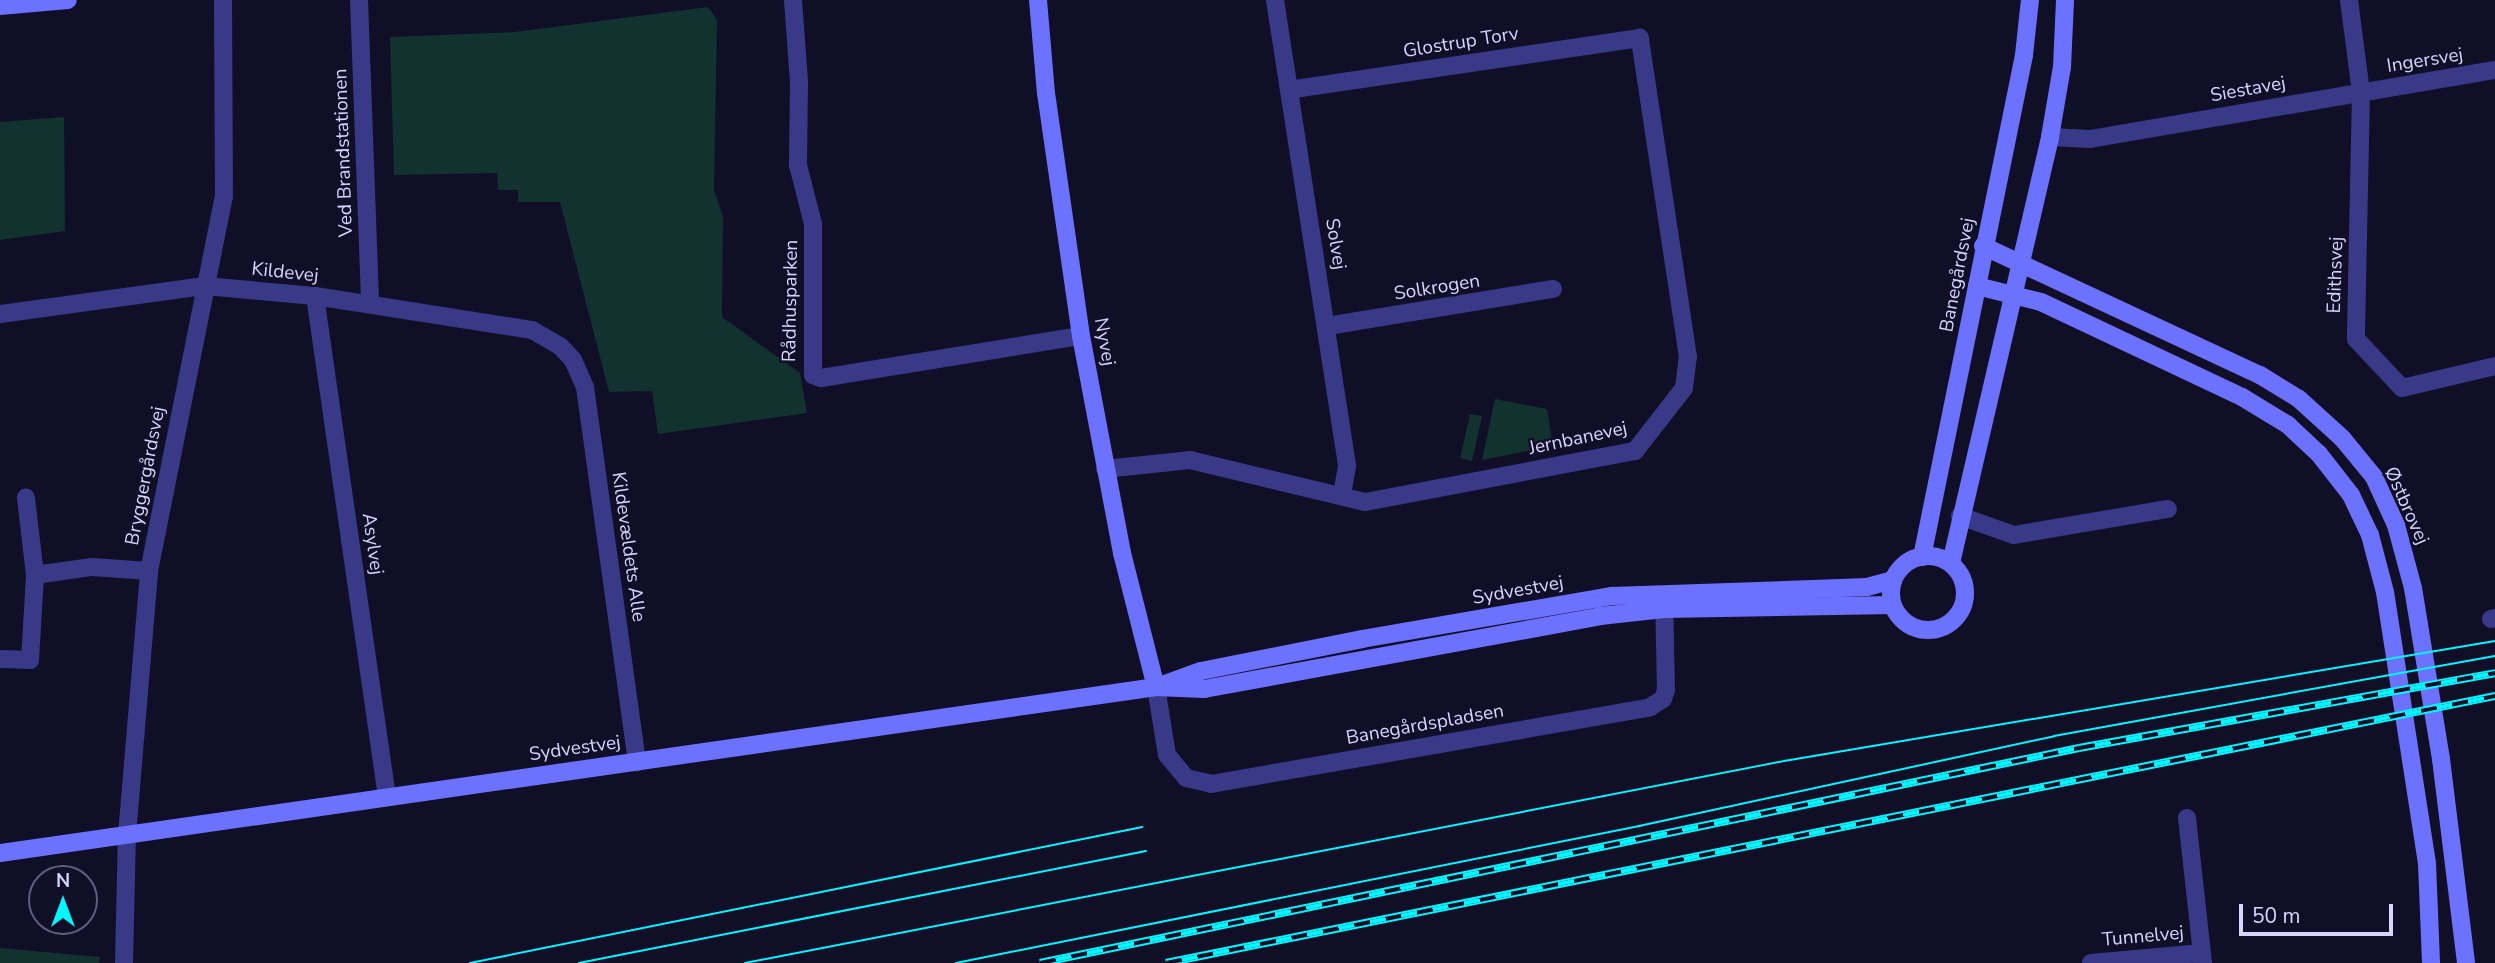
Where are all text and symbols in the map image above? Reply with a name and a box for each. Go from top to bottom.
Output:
street label: Glostrup Torv [1402,23,1520,63]
street label: Ingersvej [2385,44,2465,78]
street label: Ved Brandstationen [330,68,358,238]
street label: Siestavej [2209,72,2287,108]
street label: Banegårdsvej [1936,216,1980,334]
street label: Solvej [1320,217,1350,271]
street label: Edithsvej [2323,236,2349,314]
street label: Rådhusparken [779,240,803,362]
street label: Kildevej [250,258,320,288]
street label: Solkrogen [1392,270,1482,306]
street label: Nyvej [1089,316,1119,368]
street label: Bryggergårdsvej [121,405,171,547]
street label: Jernbanevej [1527,417,1629,461]
street label: Østbrovej [2379,464,2433,548]
street label: Kildevældets Alle [606,470,650,624]
street label: Asylvej [356,512,388,576]
street label: Sydvestvej [1471,572,1565,610]
street label: Banegårdspladsen [1344,700,1506,750]
street label: Sydvestvej [528,731,622,767]
north arrow [28,865,98,935]
text: N [56,868,70,894]
scale bar [2243,890,2397,934]
text: 50 m [2252,902,2301,930]
street label: Tunnelvej [2101,922,2185,952]

